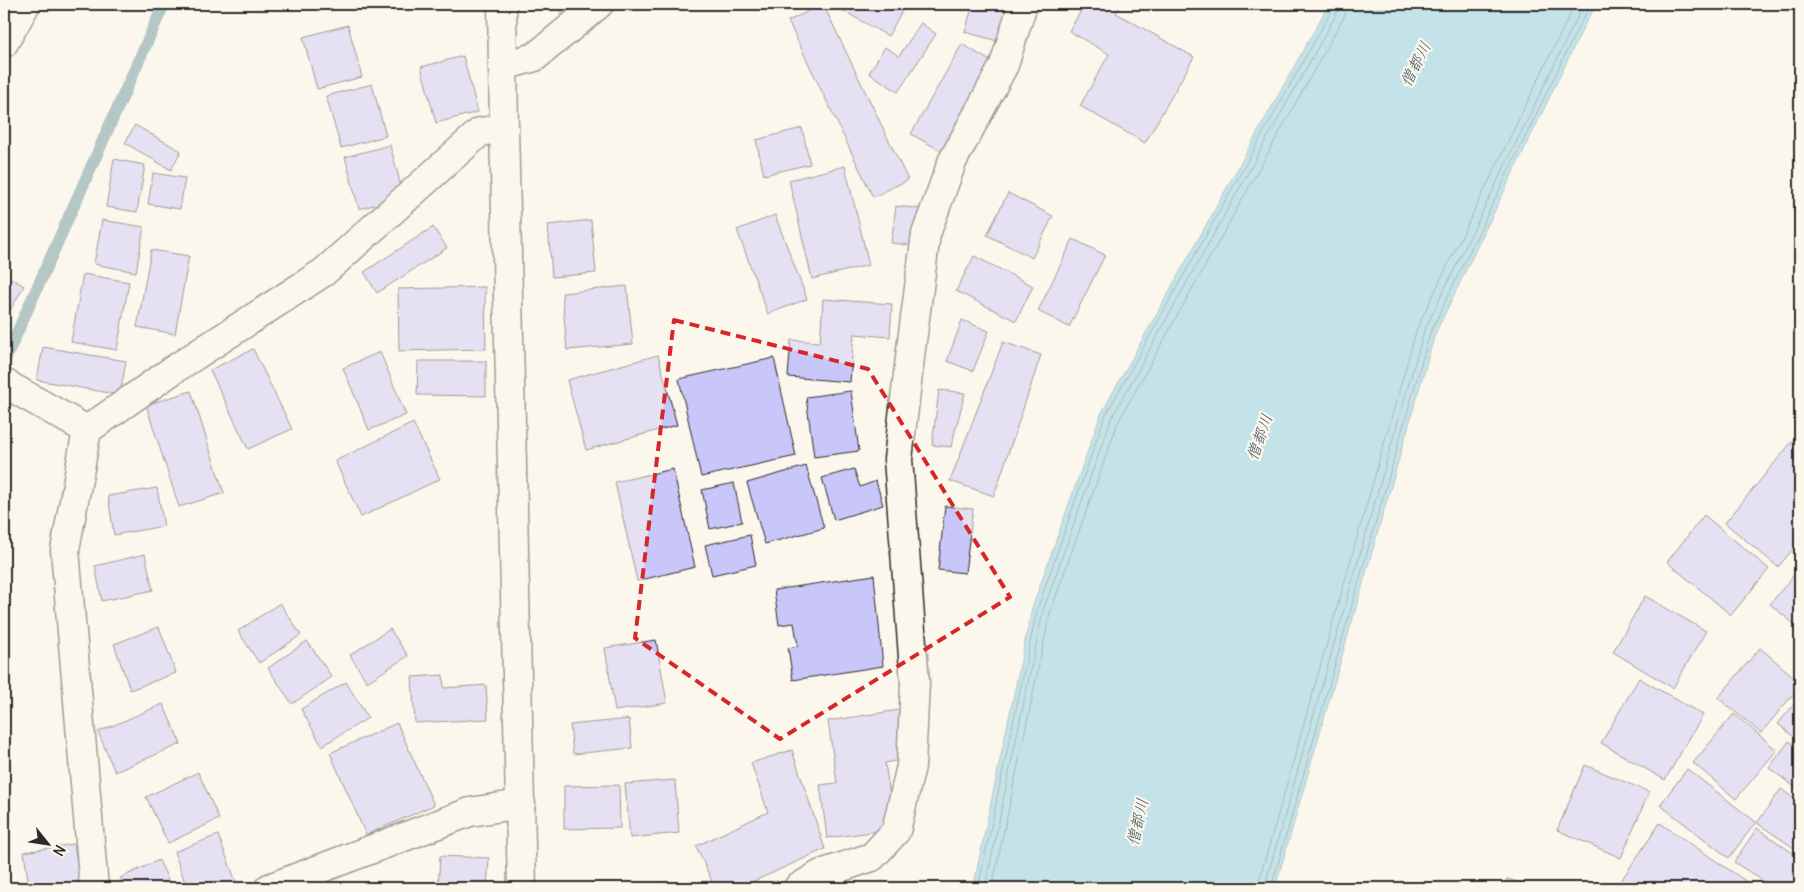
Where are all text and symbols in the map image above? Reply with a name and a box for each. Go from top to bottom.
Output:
water label: 僧都川 [1395,38,1435,90]
water label: 僧都川 [1241,411,1277,463]
water label: 僧都川 [1122,796,1152,848]
north arrow [22,820,72,870]
text: N [49,842,69,859]

